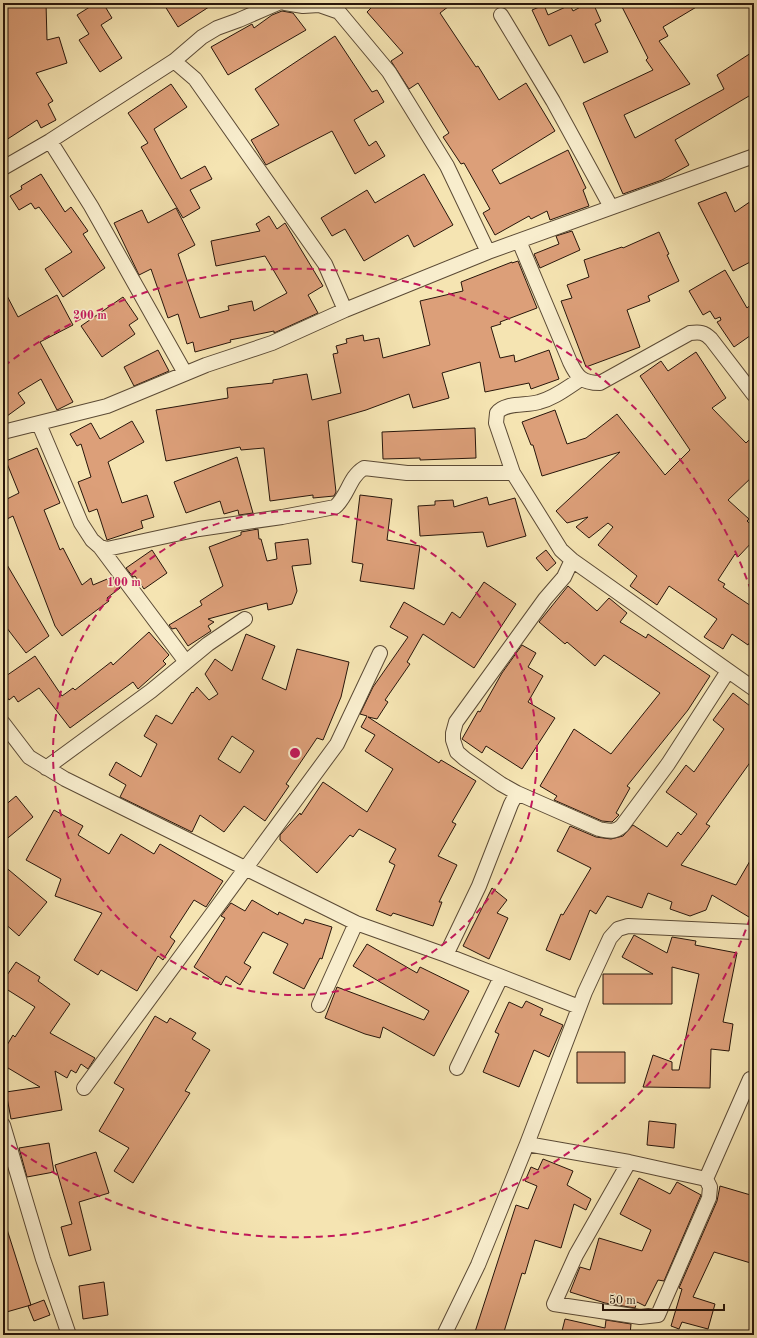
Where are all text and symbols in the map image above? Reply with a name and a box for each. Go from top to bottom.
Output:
text: 200 m [73,310,107,322]
text: 100 m [107,577,141,589]
centre of rings [288,746,302,760]
scale bar [603,1286,724,1312]
text: 50 m [609,1294,636,1307]

